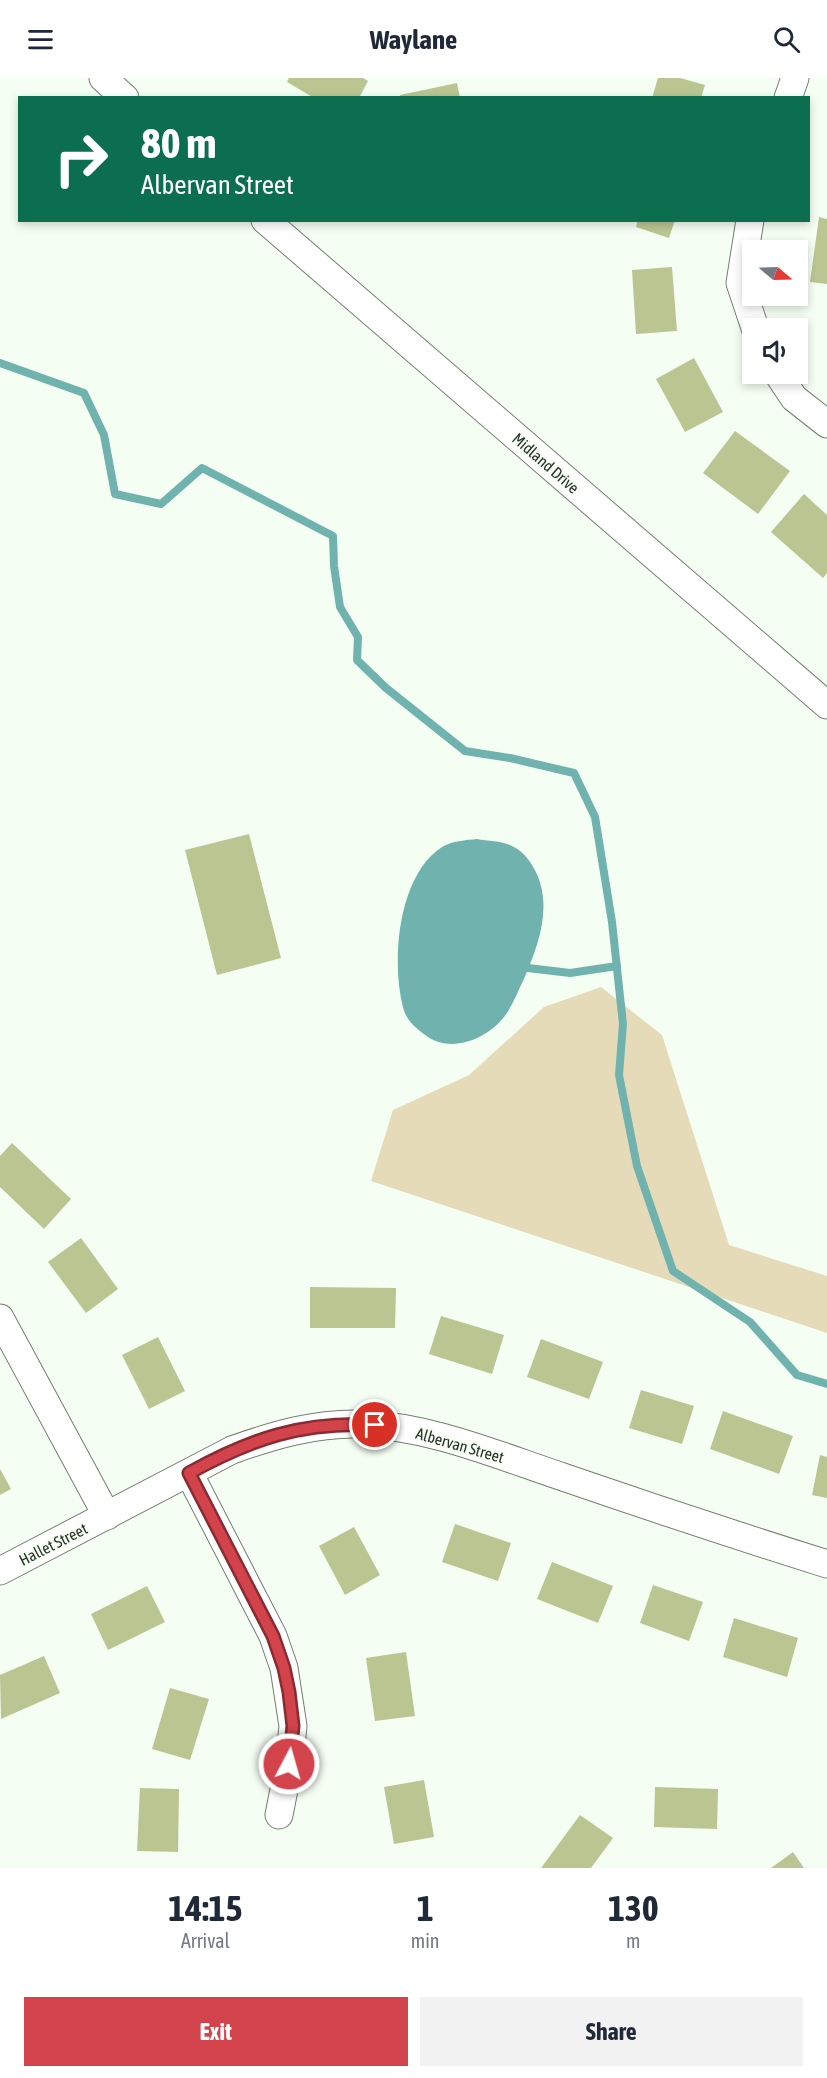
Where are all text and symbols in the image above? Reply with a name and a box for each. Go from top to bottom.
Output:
icon: menu [24,23,57,56]
icon: search [770,23,803,56]
text: Waylane [370,24,457,55]
text: 80 m [141,119,216,167]
icon: right [42,120,120,198]
text: Albervan Street [141,169,294,200]
north arrow [742,240,808,306]
map controls [742,240,808,384]
button: sound [742,318,808,384]
street label: Midland Drive [509,429,583,497]
pin [349,1399,400,1450]
icon: arrive [358,1408,391,1441]
street label: Albervan Street [414,1424,506,1466]
street label: Hallet Street [16,1519,90,1569]
position arrow [257,1732,321,1796]
text: 14:15 [168,1887,242,1929]
text: 1 [417,1887,434,1929]
text: 130 [608,1887,659,1929]
text: Arrival [181,1929,230,1952]
text: min [411,1929,440,1952]
text: m [626,1929,640,1952]
button: Exit [24,1997,408,2066]
button: Share [420,1997,803,2066]

